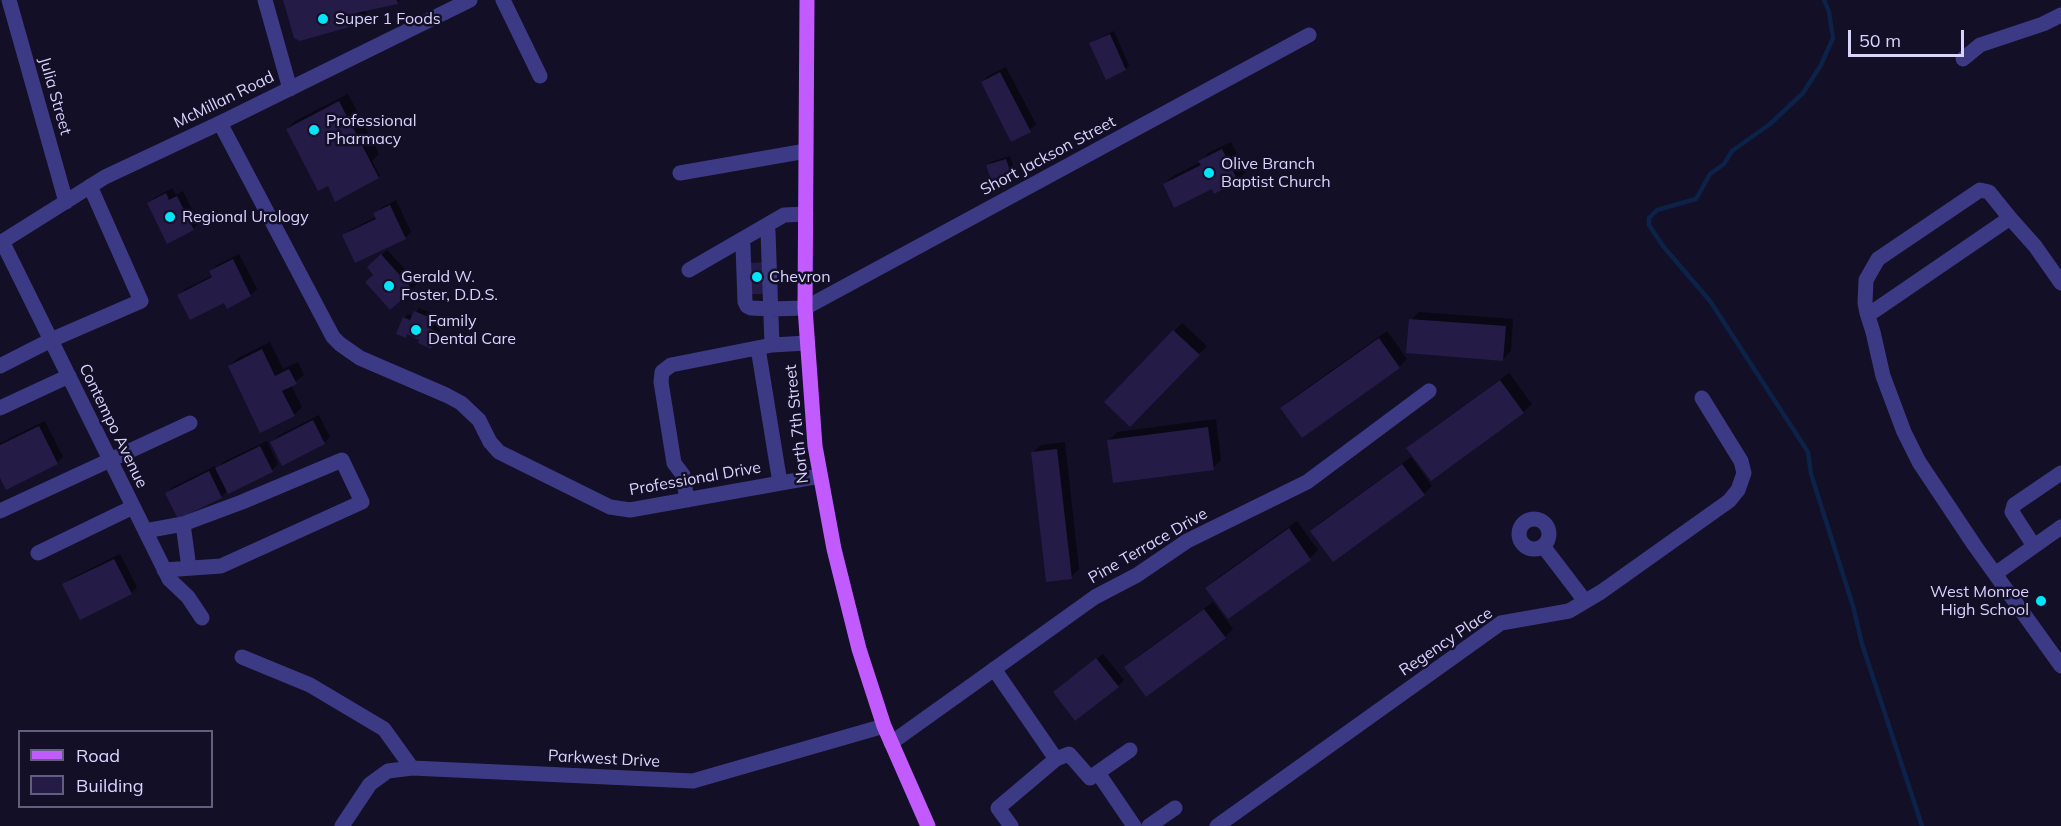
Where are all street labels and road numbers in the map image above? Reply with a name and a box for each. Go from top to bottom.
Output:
street label: Julia Street [35,55,75,137]
street label: McMillan Road [171,67,277,133]
street label: Short Jackson Street [977,112,1119,200]
street label: Contempo Avenue [75,361,151,491]
street label: North 7th Street [781,364,813,484]
street label: Professional Drive [628,458,762,500]
street label: Pine Terrace Drive [1085,504,1211,588]
street label: Regency Place [1396,604,1496,680]
street label: Parkwest Drive [547,746,661,772]

